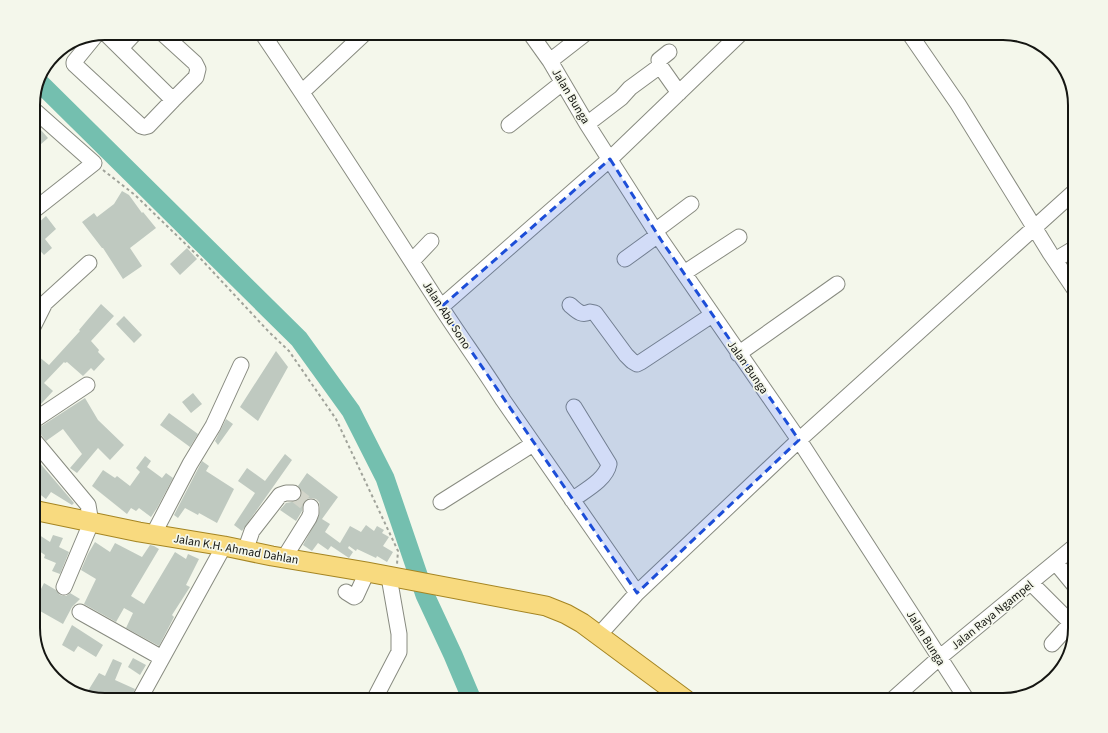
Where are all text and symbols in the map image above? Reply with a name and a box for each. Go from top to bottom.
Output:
street label: Jalan Bunga [547,65,594,127]
street label: Jalan Abu Sono [418,278,475,353]
street label: Jalan Bunga [723,337,772,398]
street label: Jalan K.H. Ahmad Dahlan [172,530,300,569]
street label: Jalan Raya Ngampel [947,577,1037,654]
street label: Jalan Bunga [902,608,949,669]

